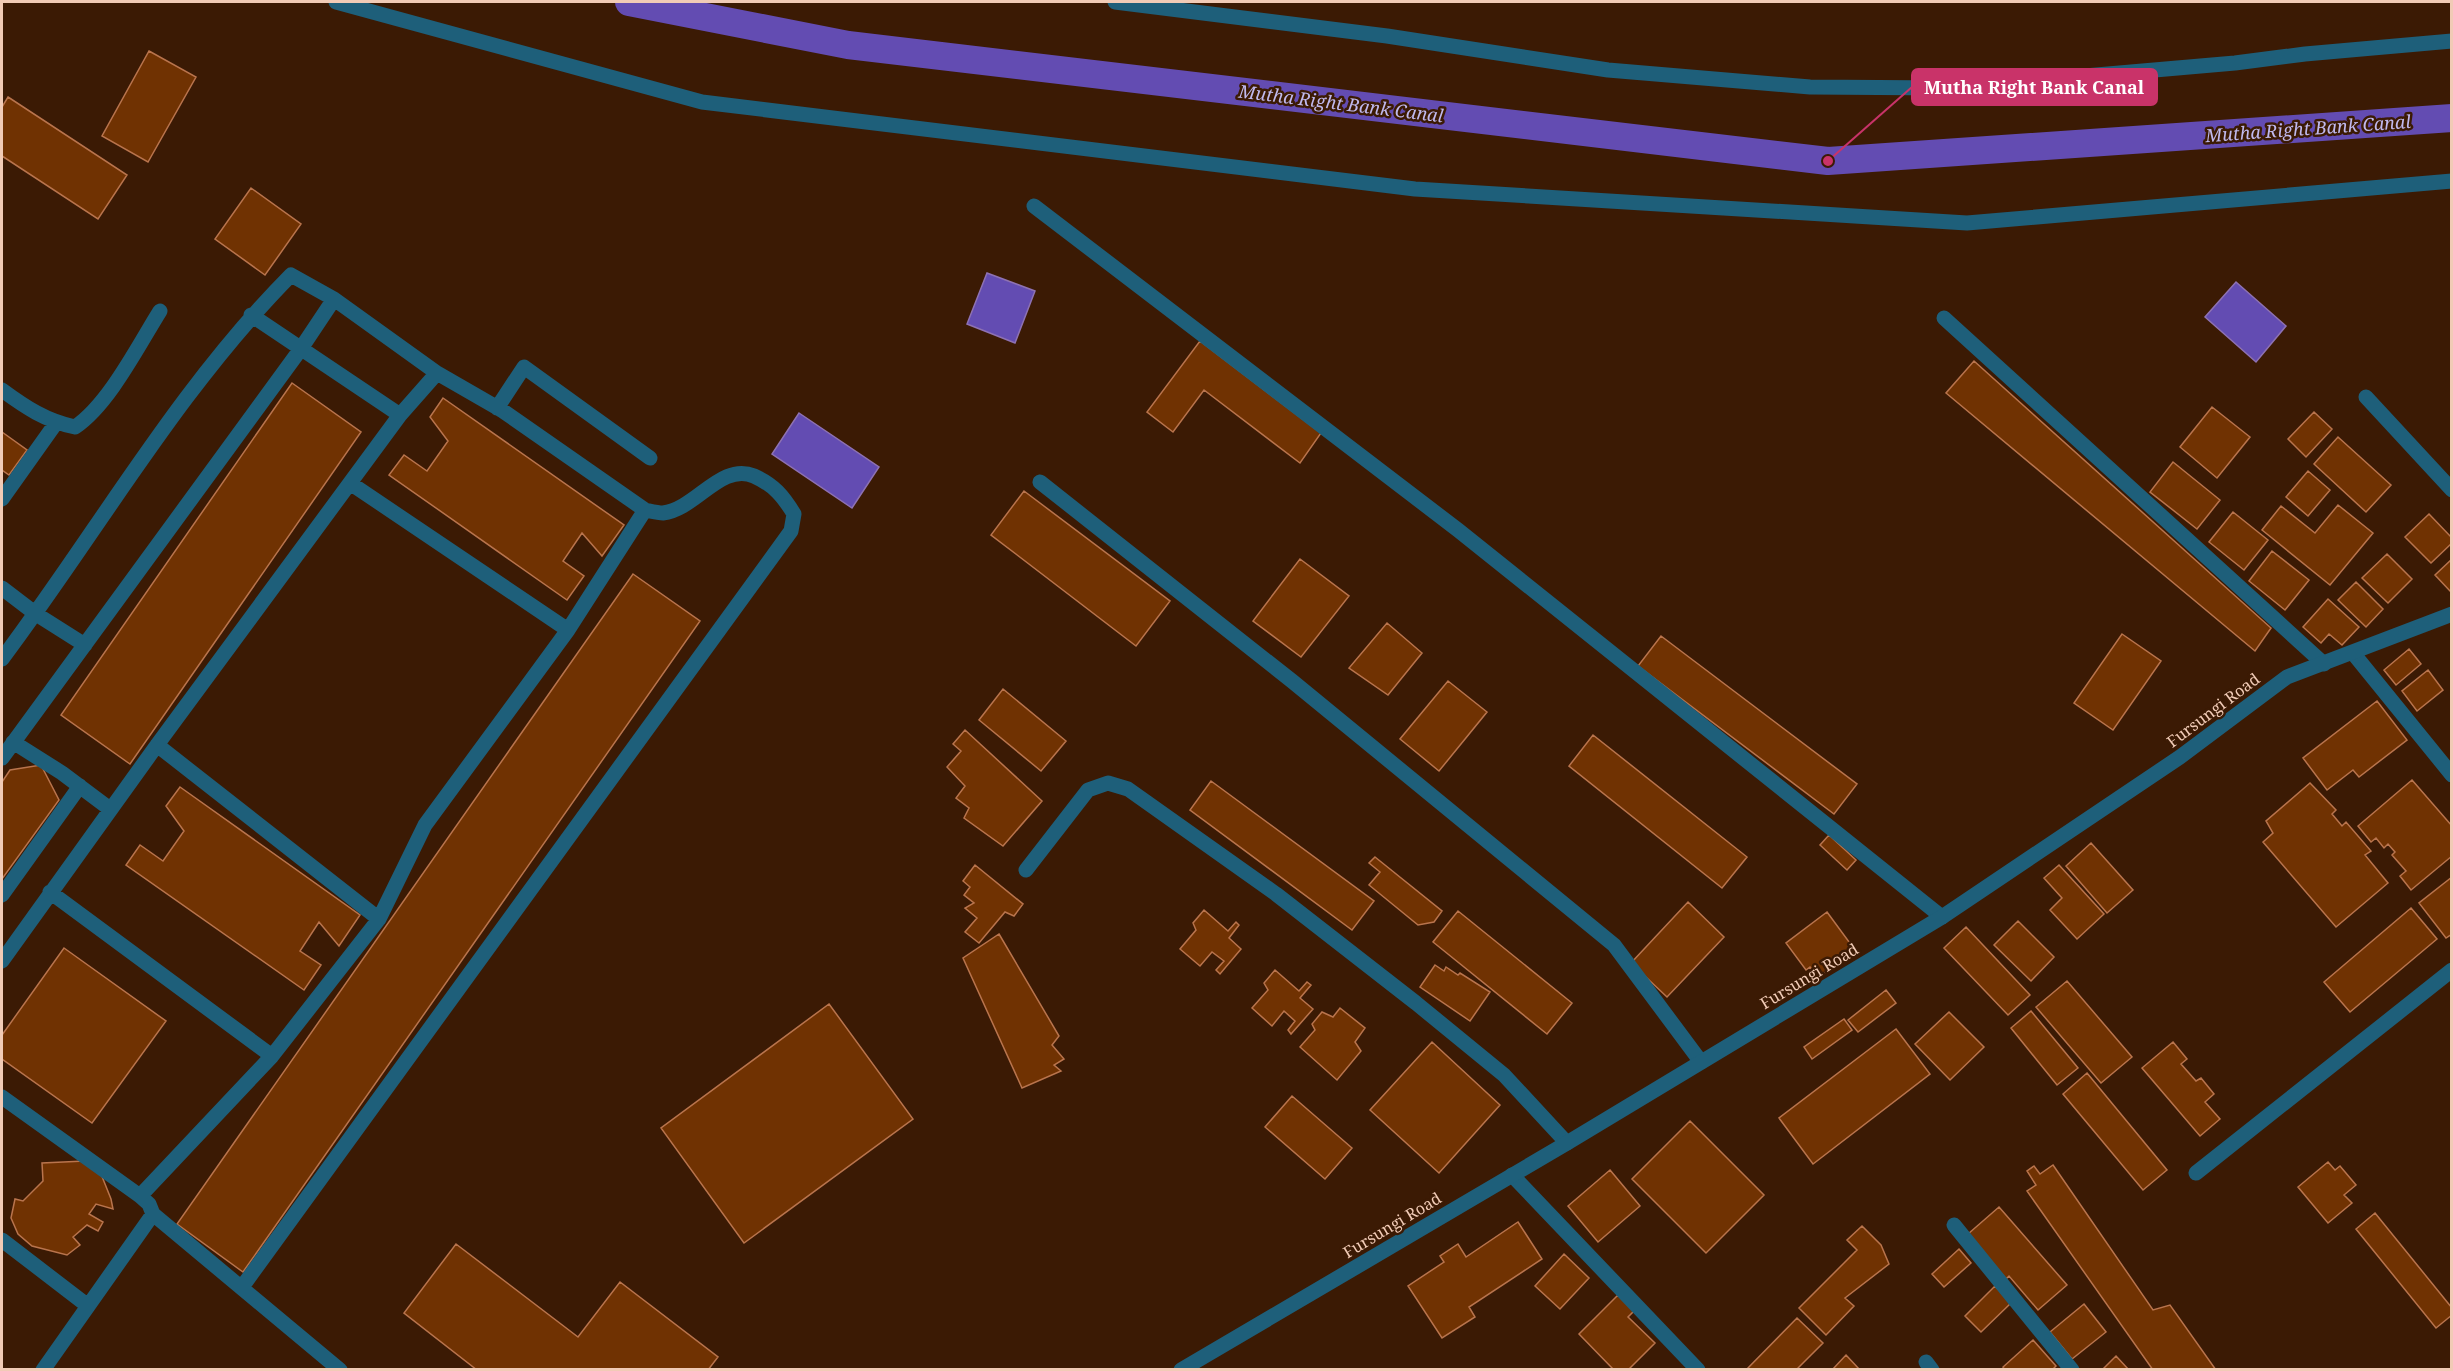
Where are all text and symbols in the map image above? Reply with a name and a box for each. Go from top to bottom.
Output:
callout: Mutha Right Bank Canal [1912,69,2157,105]
text: Mutha Right Bank Canal [1924,75,2145,99]
water label: Mutha Right Bank Canal [1236,78,1445,128]
water label: Mutha Right Bank Canal [2203,109,2412,147]
street label: Fursungi Road [2162,668,2264,752]
street label: Fursungi Road [1756,938,1863,1014]
street label: Fursungi Road [1339,1187,1446,1263]

